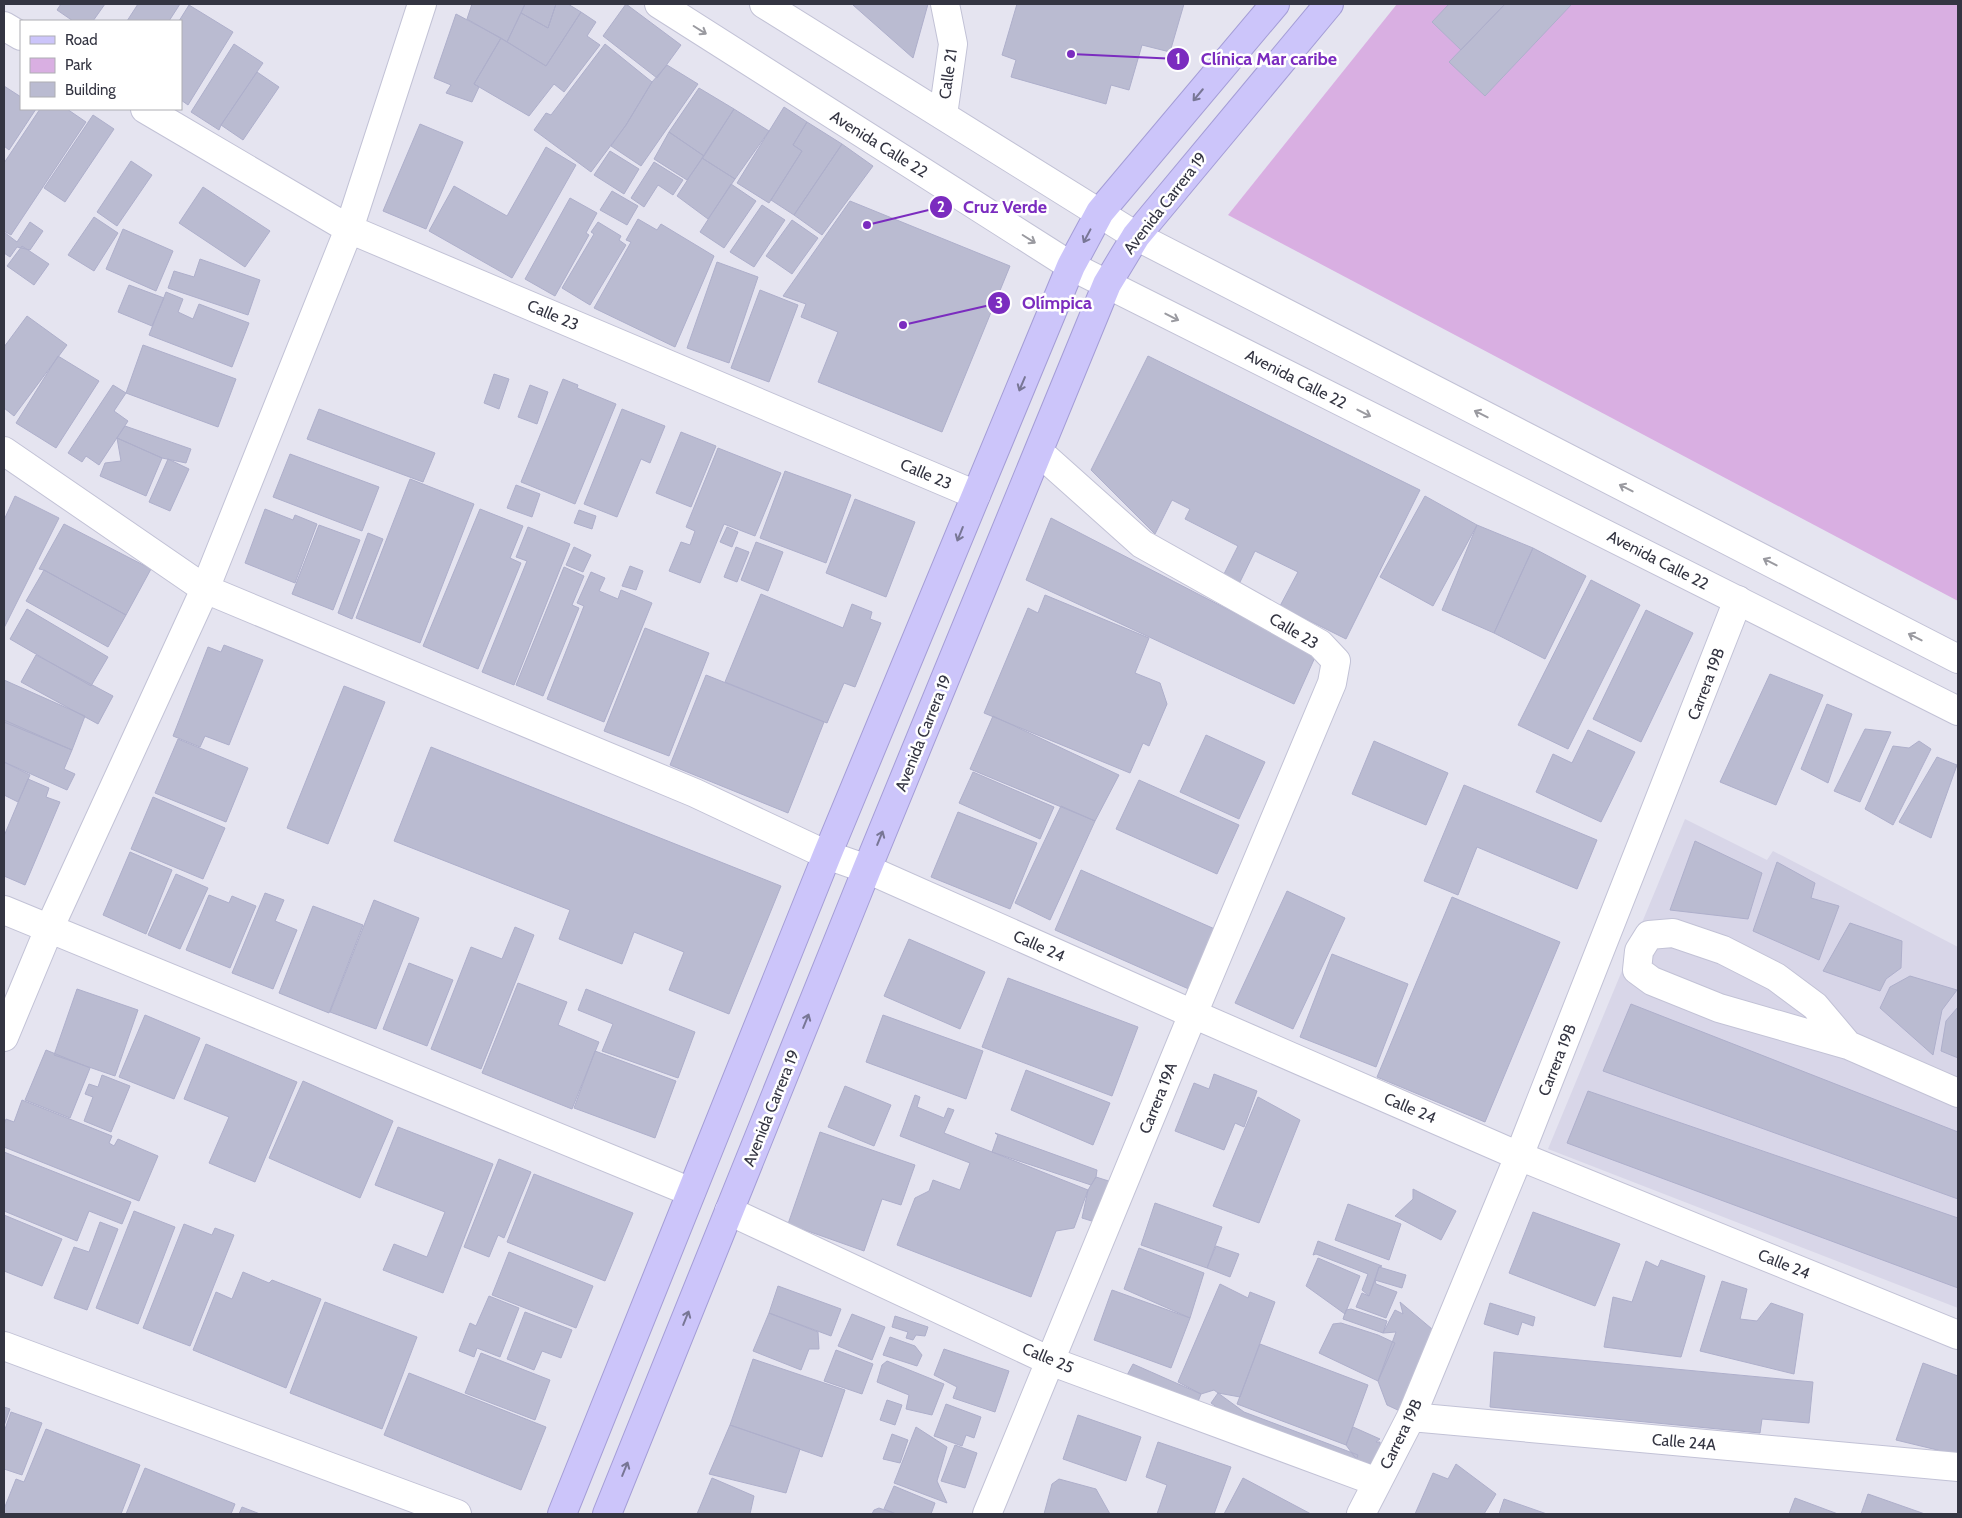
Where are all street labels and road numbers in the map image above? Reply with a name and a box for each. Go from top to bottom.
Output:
street label: Calle 21 [935,48,961,100]
street label: Avenida Calle 22 [827,106,931,182]
street label: Avenida Carrera 19 [1119,148,1211,258]
street label: Calle 23 [525,296,581,334]
street label: Avenida Calle 22 [1242,345,1350,413]
street label: Calle 23 [898,455,954,493]
street label: Avenida Calle 22 [1604,526,1712,594]
street label: Calle 23 [1266,609,1322,653]
street label: Carrera 19B [1684,645,1729,723]
street label: Avenida Carrera 19 [891,672,955,794]
street label: Calle 24 [1010,926,1068,966]
street label: Carrera 19B [1534,1021,1580,1099]
street label: Avenida Carrera 19 [739,1047,803,1169]
street label: Carrera 19A [1135,1059,1181,1137]
street label: Calle 24 [1381,1089,1439,1127]
street label: Calle 24 [1755,1245,1813,1283]
street label: Calle 25 [1020,1339,1076,1377]
street label: Carrera 19B [1376,1395,1426,1472]
street label: Calle 24A [1651,1430,1717,1454]

